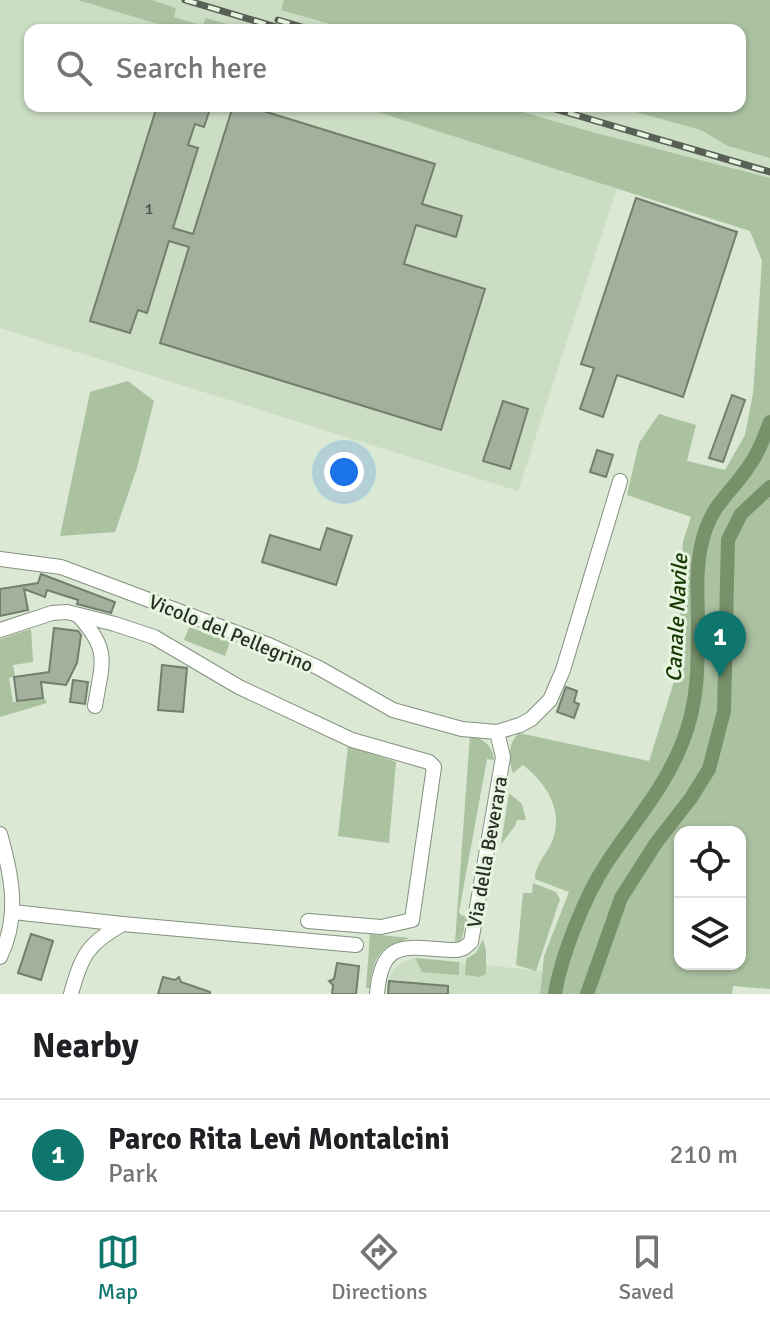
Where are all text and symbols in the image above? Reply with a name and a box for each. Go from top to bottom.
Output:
search box [24,24,746,112]
icon: search [52,46,96,90]
text: Search here [116,50,267,87]
house number: 1 [145,199,153,219]
your location [324,452,364,492]
water label: Canale Navile [660,552,693,683]
street label: Vicolo del Pellegrino [145,589,317,678]
pin: 1 [694,611,746,677]
street label: Via della Beverara [462,774,513,930]
map controls [674,826,746,970]
button: locate [674,826,746,898]
button: layers [674,898,746,970]
text: Nearby [32,1025,139,1067]
text: Parco Rita Levi Montalcini [108,1121,450,1158]
text: 1 [51,1139,65,1171]
text: 210 m [669,1139,738,1171]
text: Park [108,1158,158,1190]
tab: Map [96,1230,140,1305]
tab: Directions [331,1230,427,1305]
tab: Saved [619,1230,674,1305]

